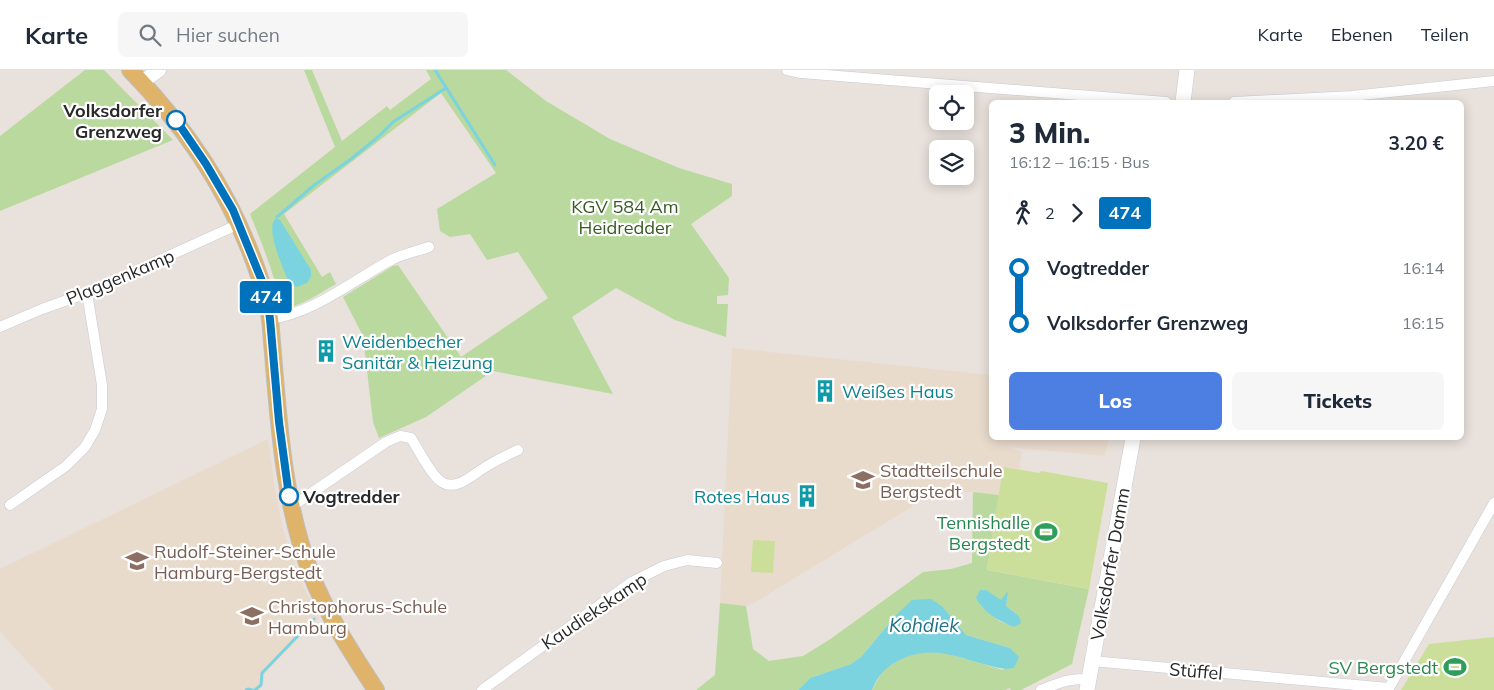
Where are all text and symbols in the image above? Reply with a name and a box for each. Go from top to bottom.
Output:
search box [118,12,468,57]
text: Karte [25,20,88,50]
icon: search [136,21,164,49]
text: Hier suchen [176,23,280,47]
text: Karte [1257,23,1303,46]
text: Ebenen [1331,23,1393,46]
text: Teilen [1421,23,1469,46]
map controls [929,85,974,185]
button: locate [929,85,974,130]
place label: Volksdorfer Grenzweg [62,99,163,143]
marker: Volksdorfer Grenzweg [166,110,186,130]
text: 3 Min. [1009,115,1090,150]
text: 3.20 € [1388,131,1444,155]
button: layers [929,140,974,185]
text: 16:12 – 16:15 · Bus [1009,152,1150,172]
park label: KGV 584 Am Heidredder [571,195,679,239]
icon: walk [1009,199,1037,227]
icon: forward [1063,199,1091,227]
text: 474 [1109,201,1141,224]
text: 2 [1045,203,1055,223]
street label: Plaggenkamp [62,244,178,310]
text: Vogtredder [1047,256,1149,280]
text: 16:14 [1402,258,1444,278]
line badge: 474 [237,281,295,313]
text: 474 [250,285,282,308]
text: Volksdorfer Grenzweg [1047,311,1248,335]
text: 16:15 [1402,313,1444,333]
place label: Weidenbecher Sanitär & Heizung [342,330,493,374]
building icon: Weidenbecher Sanitär & Heizung [313,338,339,364]
button: Los [1009,372,1222,430]
button: Tickets [1232,372,1444,430]
building icon: Weißes Haus [812,378,838,404]
place label: Weißes Haus [842,380,954,403]
place label: Stadtteilschule Bergstedt [880,459,1003,503]
school or university icon: Stadtteilschule Bergstedt [850,467,876,493]
building icon: Rotes Haus [794,483,820,509]
place label: Vogtredder [302,485,400,508]
place label: Rotes Haus [694,485,790,508]
marker: Vogtredder [279,486,299,506]
street label: Volksdorfer Damm [1085,486,1135,642]
place label: Tennishalle Bergstedt [937,511,1030,555]
sports icon: Tennishalle Bergstedt [1033,519,1059,545]
place label: Rudolf-Steiner-Schule Hamburg-Bergstedt [154,540,336,584]
school or university icon: Rudolf-Steiner-Schule Hamburg-Bergstedt [124,548,150,574]
street label: Kaudiekskamp [537,567,651,655]
place label: Christophorus-Schule Hamburg [268,595,447,639]
school or university icon: Christophorus-Schule Hamburg [239,603,265,629]
water label: Kohdiek [889,613,960,637]
sports icon: SV Bergstedt [1442,654,1468,680]
place label: SV Bergstedt [1328,656,1438,679]
street label: Stüffel [1168,657,1224,685]

